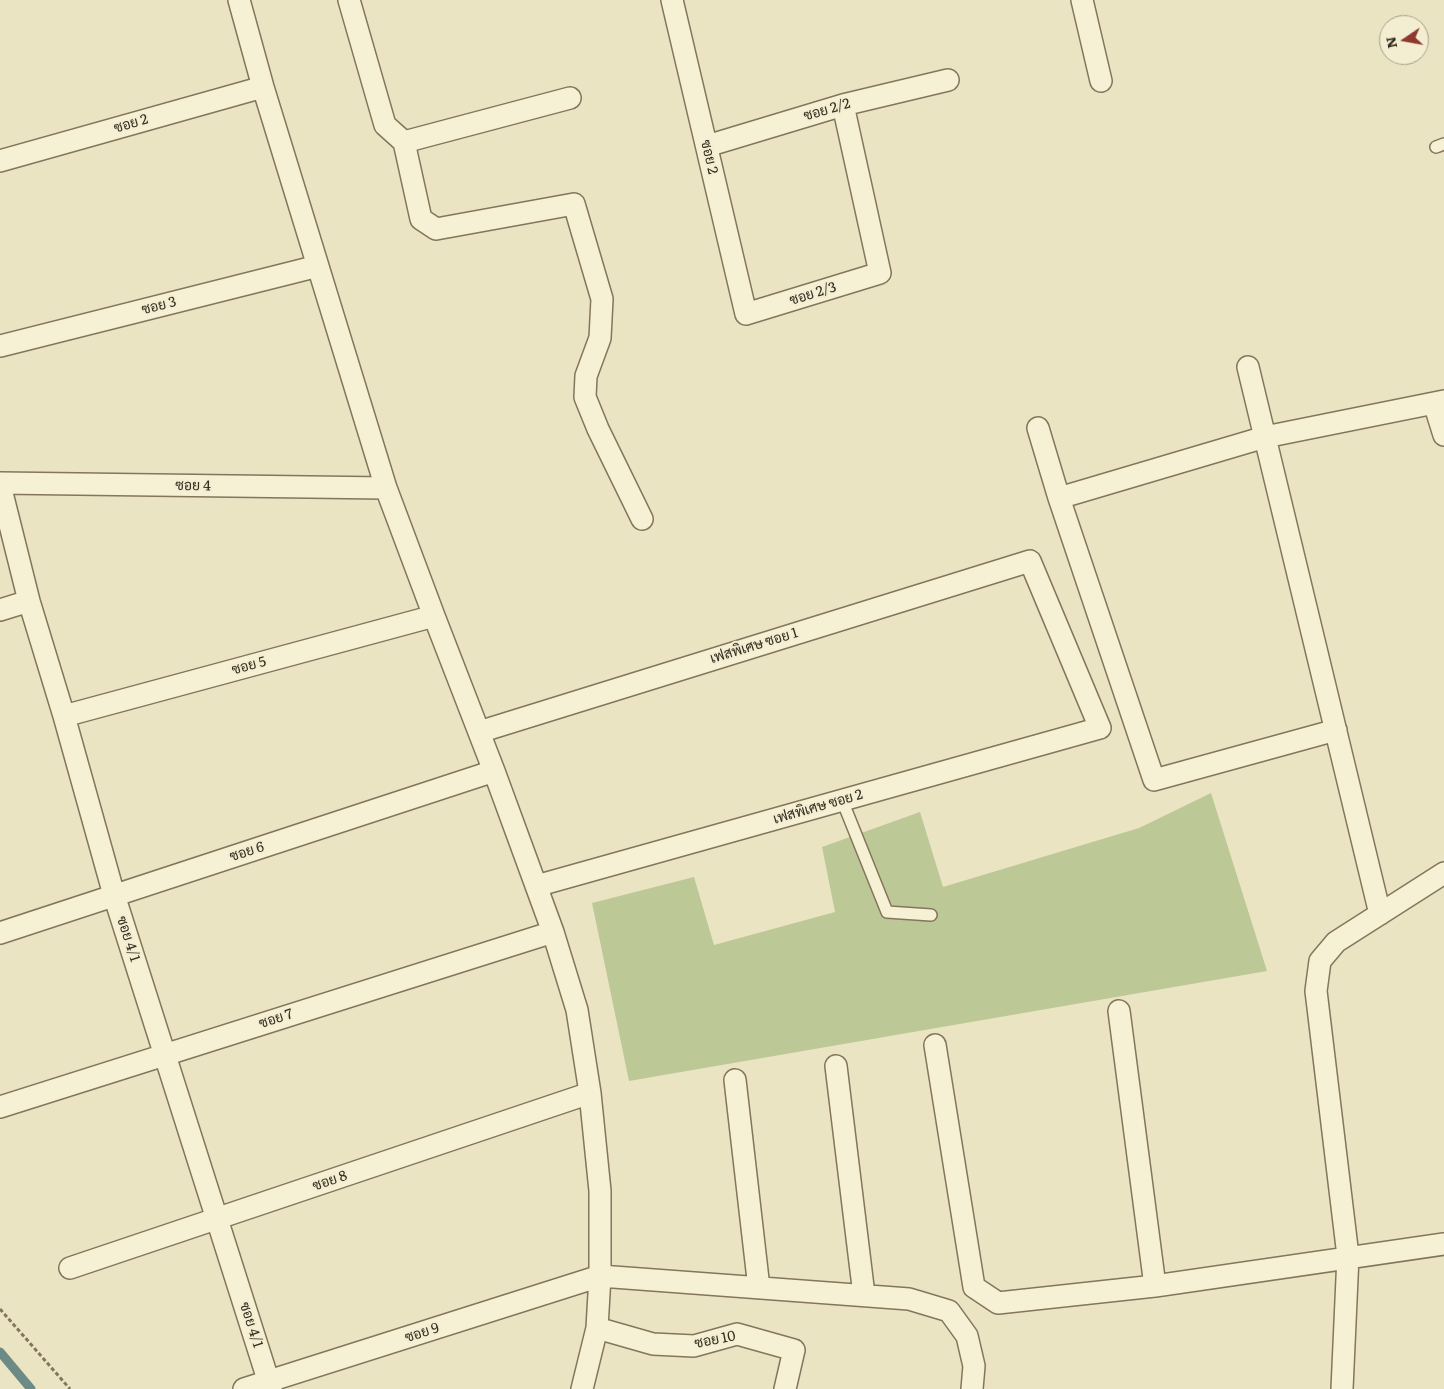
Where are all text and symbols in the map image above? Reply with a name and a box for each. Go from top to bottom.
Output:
north arrow [1379,15,1429,65]
text: N [1379,35,1401,51]
street label: ซอย 2/2 [802,95,852,125]
street label: ซอย 2 [112,111,150,137]
street label: ซอย 2 [697,138,721,176]
street label: ซอย 2/3 [788,279,838,309]
street label: ซอย 3 [140,294,178,318]
street label: ซอย 4 [175,477,211,495]
street label: เฟสพิเศษ ซอย 1 [708,625,800,667]
street label: ซอย 5 [230,653,268,679]
street label: เฟสพิเศษ ซอย 2 [771,786,865,828]
street label: ซอย 6 [228,839,266,865]
street label: ซอย 4/1 [113,914,143,964]
street label: ซอย 7 [257,1006,295,1032]
street label: ซอย 8 [311,1167,349,1195]
street label: ซอย 4/1 [236,1300,266,1350]
street label: ซอย 9 [403,1320,441,1346]
street label: ซอย 10 [693,1328,737,1352]

